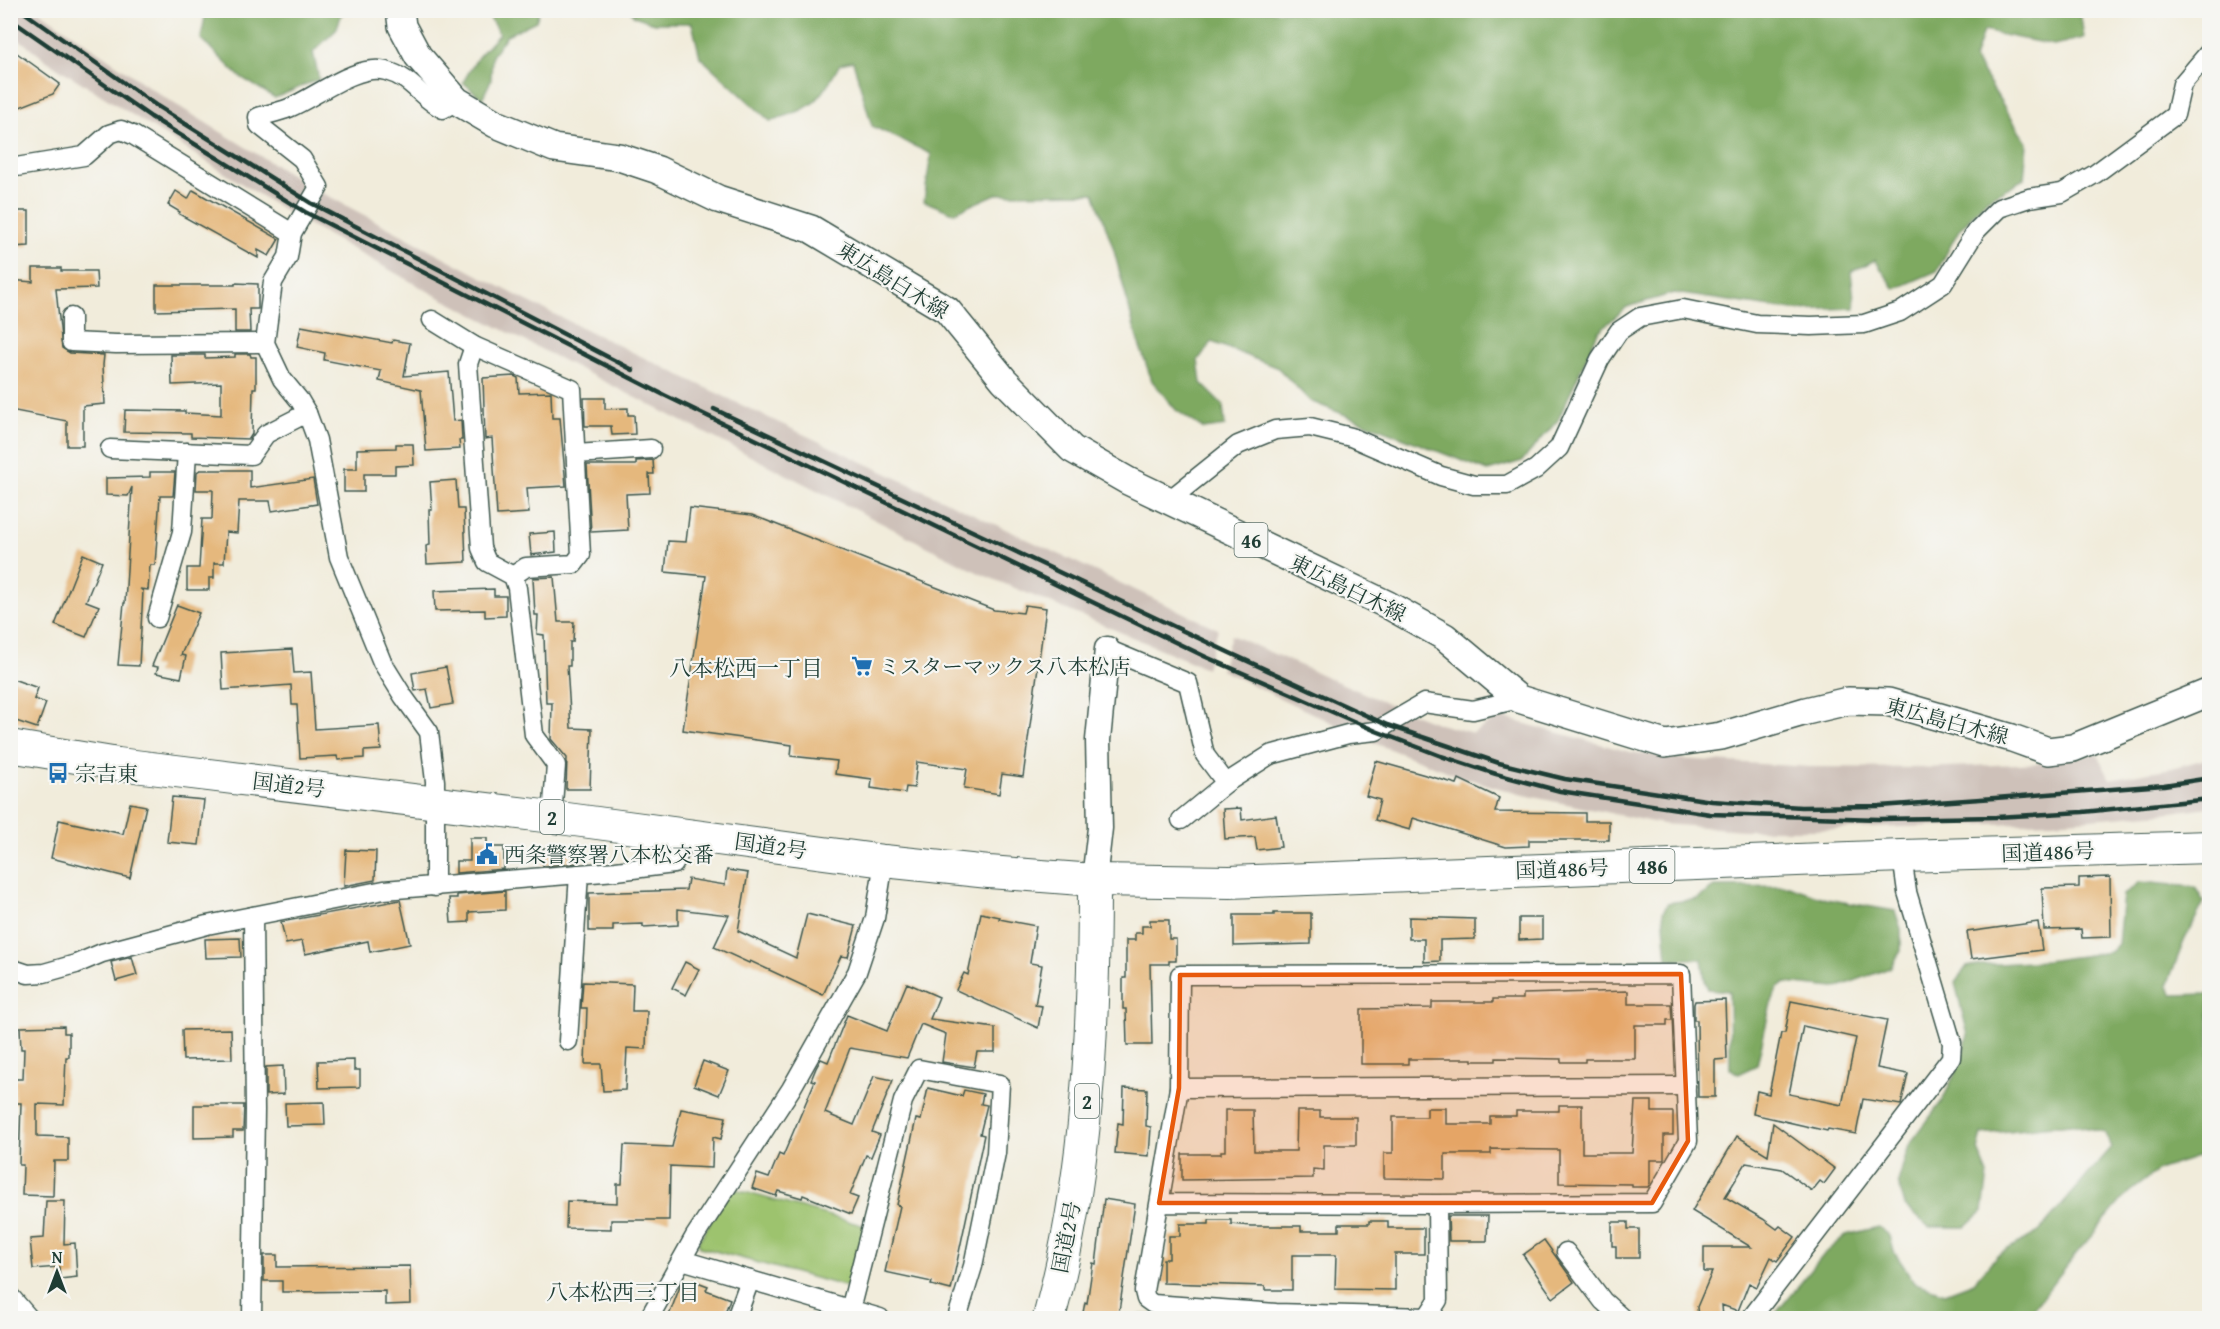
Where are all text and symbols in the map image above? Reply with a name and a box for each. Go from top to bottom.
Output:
street label: 東広島白木線 [831,233,955,327]
road number: 46 [1234,523,1268,557]
street label: 東広島白木線 [1285,546,1411,630]
place label: ミスターマックス八本松店 [879,651,1130,682]
district label: 八本松西一丁目 [669,652,823,684]
supermarket icon: ミスターマックス八本松店 [850,654,874,678]
street label: 東広島白木線 [1882,690,2012,752]
place label: 宗吉東 [75,758,138,789]
bus stop icon: 宗吉東 [46,761,70,785]
street label: 国道2号 [251,765,327,805]
road number: 2 [540,800,564,834]
street label: 国道2号 [733,826,809,866]
street label: 国道486号 [2001,835,2095,869]
place label: 西条警察署八本松交番 [504,839,714,870]
public building icon: 西条警察署八本松交番 [475,842,499,866]
road number: 486 [1630,849,1674,883]
street label: 国道486号 [1515,852,1609,886]
road number: 2 [1075,1084,1099,1118]
street label: 国道2号 [1044,1198,1088,1276]
north arrow [27,1242,87,1302]
text: N [52,1245,63,1269]
district label: 八本松西三丁目 [546,1276,700,1308]

